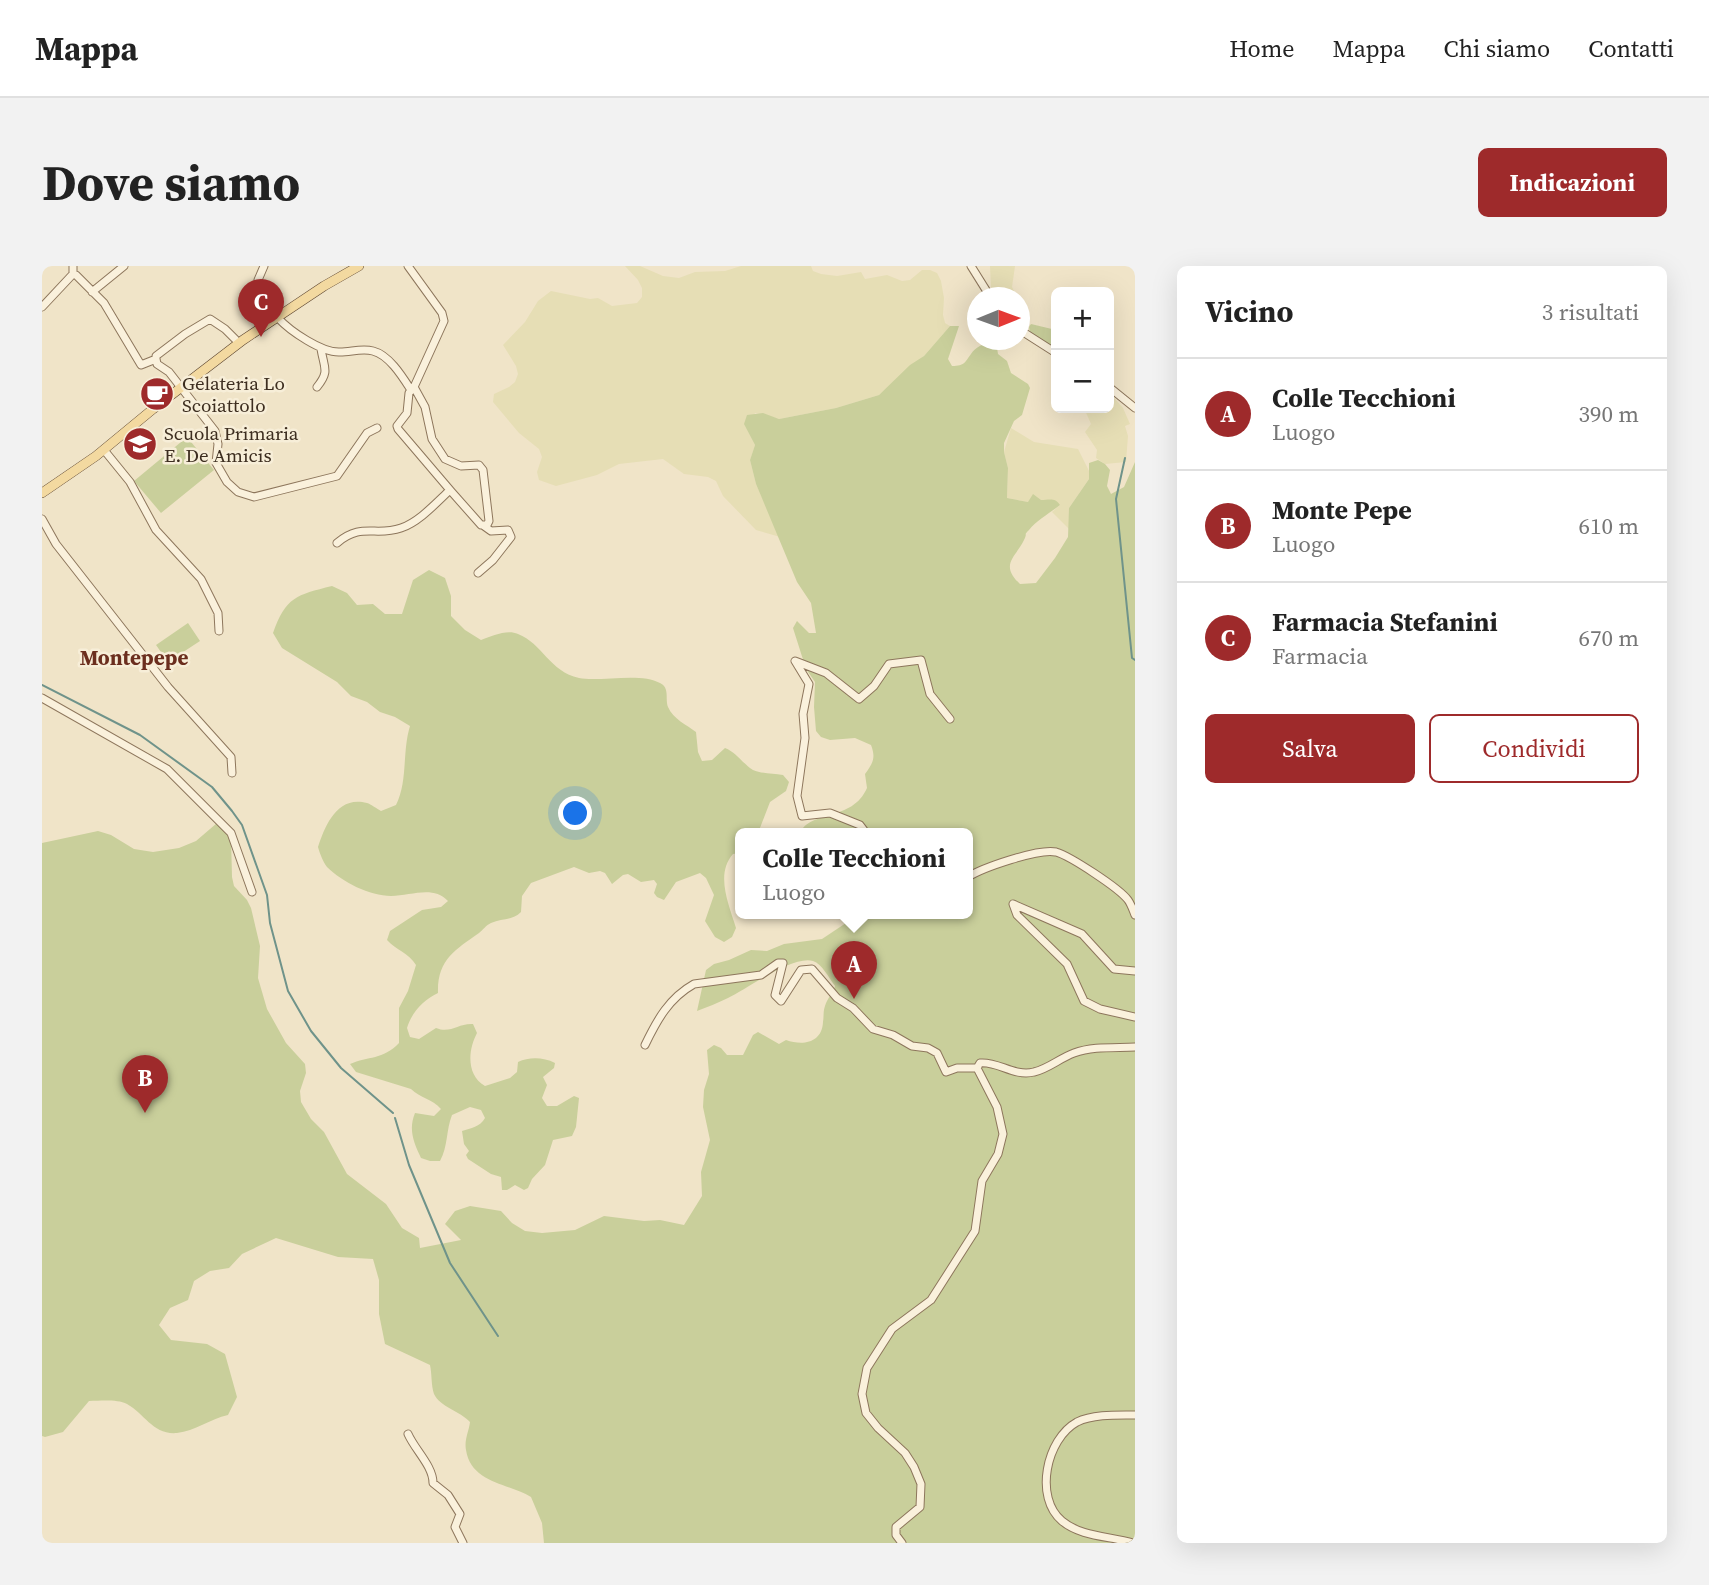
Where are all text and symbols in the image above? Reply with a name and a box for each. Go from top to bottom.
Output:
text: Mappa [35,26,138,71]
text: Home [1229,32,1295,65]
text: Mappa [1333,32,1405,65]
text: Chi siamo [1443,32,1550,65]
text: Contatti [1588,32,1674,65]
button: Indicazioni [1478,148,1667,217]
text: Dove siamo [42,149,300,216]
pin: C [238,279,284,337]
north arrow [967,287,1030,350]
map controls [1051,287,1114,413]
button: + [1051,287,1114,350]
text: Vicino [1205,291,1294,332]
text: 3 risultati [1542,296,1639,328]
button: − [1051,350,1114,413]
place label: Gelateria Lo Scoiattolo [182,370,285,418]
cafe icon: Gelateria Lo Scoiattolo [138,375,176,413]
text: Colle Tecchioni [1272,380,1456,416]
text: A [1220,398,1236,430]
text: 390 m [1578,398,1639,430]
text: Luogo [1272,416,1335,448]
place label: Scuola Primaria E. De Amicis [164,420,299,468]
school or university icon: Scuola Primaria E. De Amicis [121,425,159,463]
text: Monte Pepe [1272,492,1412,528]
text: B [1221,510,1235,542]
text: 610 m [1578,510,1639,542]
text: Luogo [1272,528,1335,560]
text: Farmacia Stefanini [1272,604,1498,640]
text: C [1221,622,1235,654]
text: 670 m [1578,622,1639,654]
text: Farmacia [1272,640,1368,672]
district label: Montepepe [80,643,188,672]
button: Salva [1205,714,1415,783]
button: Condividi [1429,714,1639,783]
your location [558,796,592,830]
popup [735,828,973,919]
text: Colle Tecchioni [762,840,946,876]
text: Luogo [762,876,825,908]
pin: A [831,941,877,999]
pin: B [122,1055,168,1113]

